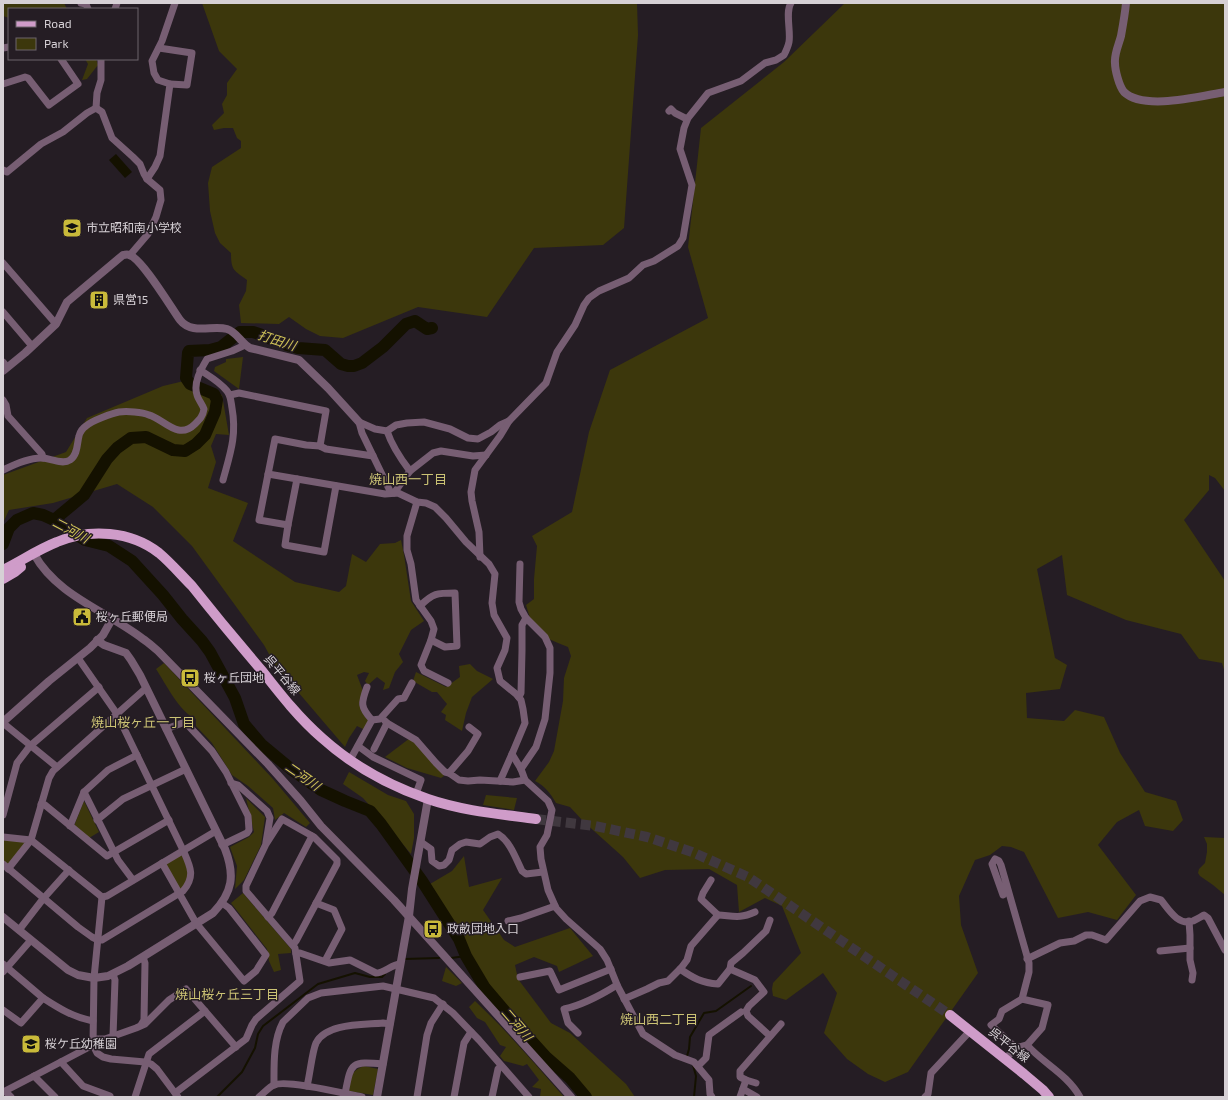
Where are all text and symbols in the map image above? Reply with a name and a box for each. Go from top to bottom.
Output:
legend [8,8,138,60]
text: Road [44,16,72,30]
text: Park [44,36,69,50]
school or university icon: 市立昭和南小学校 [61,217,83,239]
place label: 市立昭和南小学校 [86,220,182,234]
building icon: 県営15 [88,289,110,311]
place label: 県営15 [113,292,148,306]
water label: 打田川 [256,326,300,354]
district label: 焼山西一丁目 [369,471,447,487]
water label: 二河川 [50,514,94,547]
public building icon: 桜ヶ丘郵便局 [71,606,93,628]
place label: 桜ヶ丘郵便局 [96,609,168,623]
street label: 呉平谷線 [262,651,304,697]
bus stop icon: 桜ヶ丘団地 [179,667,201,689]
place label: 桜ヶ丘団地 [204,670,264,684]
district label: 焼山桜ヶ丘一丁目 [91,714,195,730]
water label: 二河川 [282,758,325,795]
bus stop icon: 政畝団地入口 [422,918,444,940]
place label: 政畝団地入口 [447,921,519,935]
district label: 焼山桜ヶ丘三丁目 [175,986,279,1002]
water label: 二河川 [498,1004,537,1045]
district label: 焼山西二丁目 [620,1011,698,1027]
street label: 呉平谷線 [986,1024,1033,1065]
school or university icon: 桜ケ丘幼稚園 [20,1033,42,1055]
place label: 桜ケ丘幼稚園 [45,1036,117,1050]

